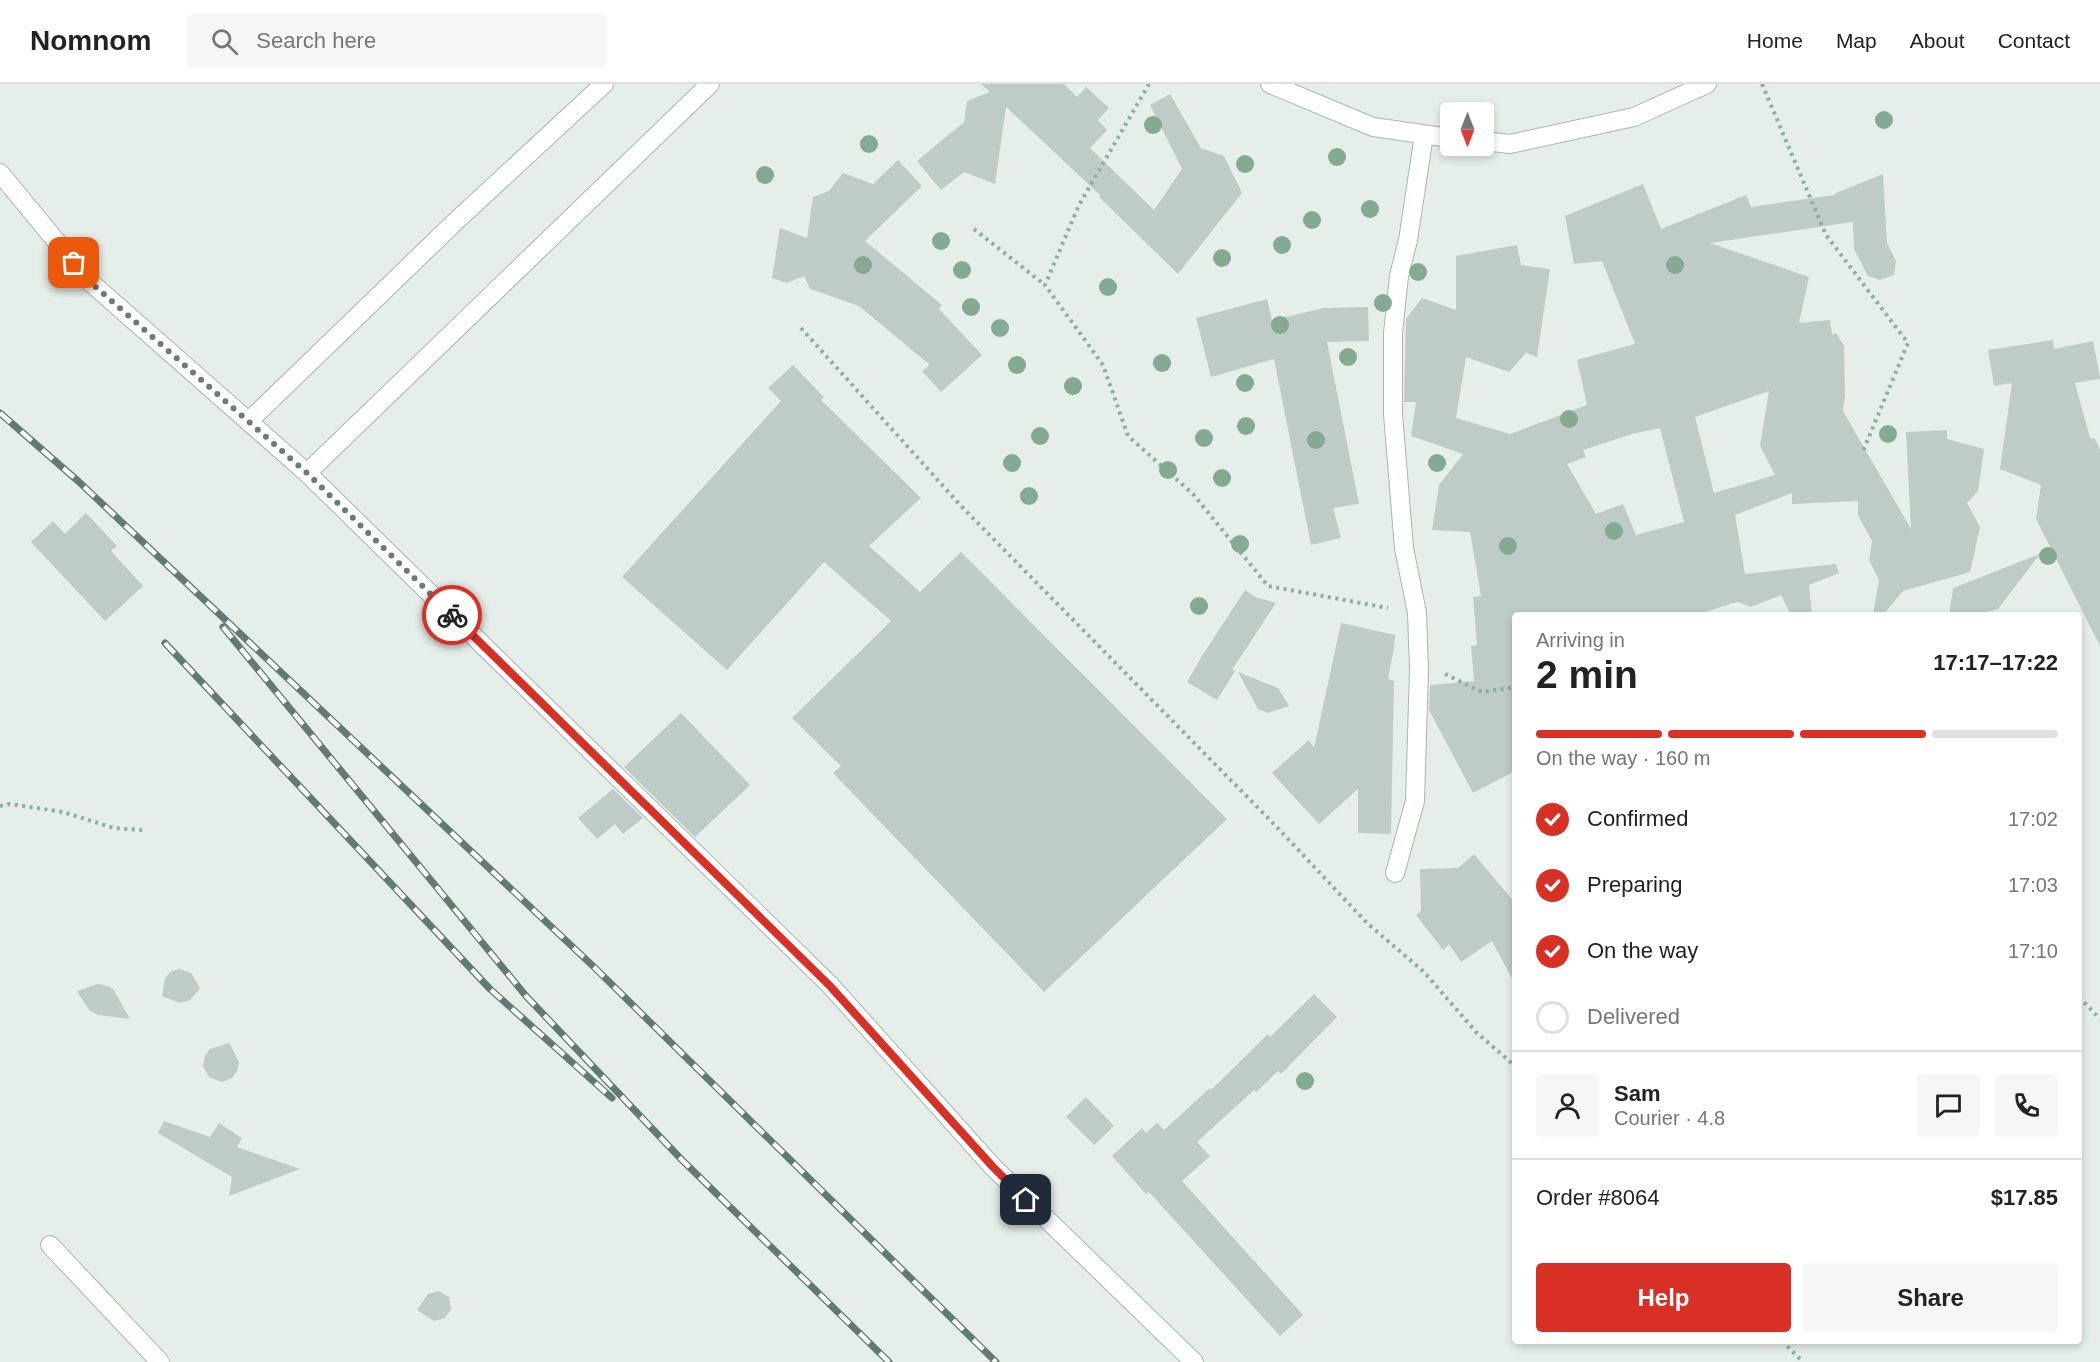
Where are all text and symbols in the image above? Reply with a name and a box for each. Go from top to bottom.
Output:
search box [187,14,607,68]
text: Nomnom [30,25,151,56]
icon: search [208,25,241,58]
text: Search here [256,28,376,53]
text: Home [1747,29,1803,52]
text: Map [1836,29,1877,52]
text: About [1910,29,1965,52]
text: Contact [1998,29,2070,52]
north arrow [1440,102,1494,156]
map controls [1440,102,1494,156]
pin [48,237,99,288]
icon: bag [57,246,90,279]
courier [422,585,482,645]
icon: bike [436,599,469,632]
text: Arriving in [1536,629,1625,651]
text: 17:17–17:22 [1933,650,2058,675]
text: 2 min [1536,653,1638,696]
text: On the way · 160 m [1536,747,1711,769]
icon: check [1536,803,1569,836]
text: Confirmed [1587,806,1688,831]
text: 17:02 [2008,808,2058,830]
icon: check [1536,869,1569,902]
text: Preparing [1587,872,1682,897]
text: 17:03 [2008,874,2058,896]
icon: check [1536,935,1569,968]
text: On the way [1587,938,1698,963]
text: 17:10 [2008,940,2058,962]
text: Delivered [1587,1004,1680,1029]
button: person [1536,1074,1599,1137]
button: chat [1917,1074,1980,1137]
button: phone [1995,1074,2058,1137]
text: Sam [1614,1081,1660,1106]
text: Courier · 4.8 [1614,1107,1725,1129]
pin [1000,1174,1051,1225]
icon: home [1009,1183,1042,1216]
text: Order #8064 [1536,1185,1660,1210]
text: $17.85 [1991,1185,2058,1210]
button: Help [1536,1263,1791,1332]
button: Share [1803,1263,2058,1332]

